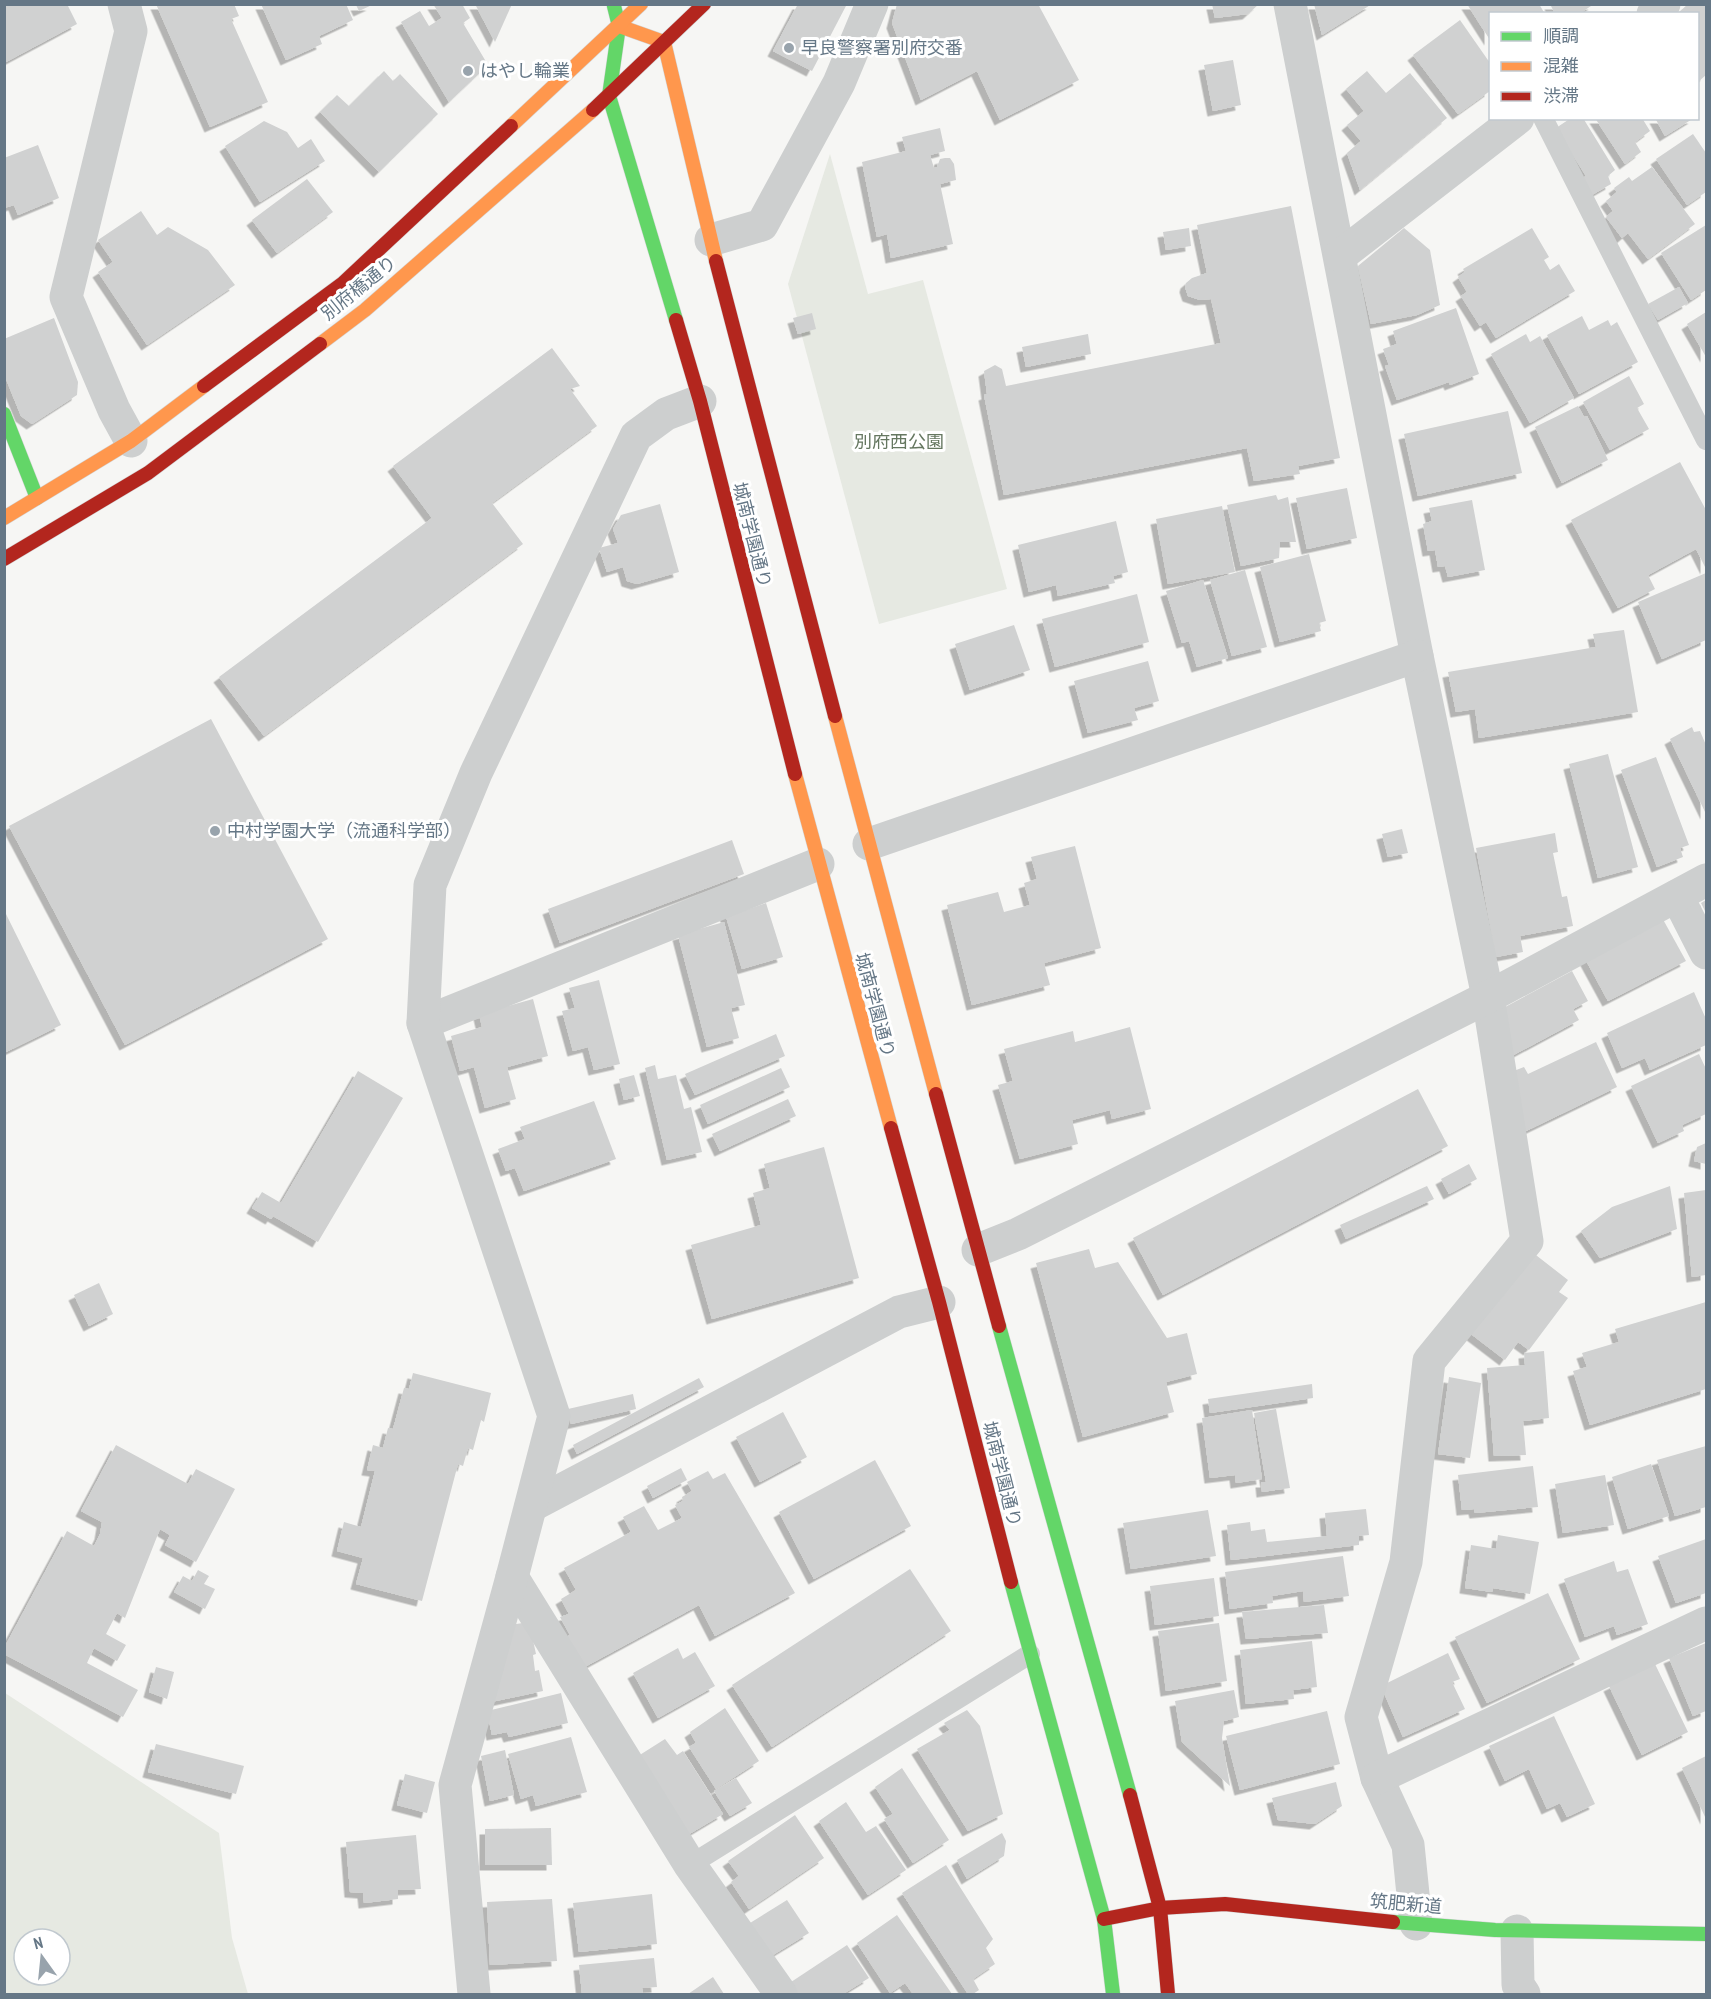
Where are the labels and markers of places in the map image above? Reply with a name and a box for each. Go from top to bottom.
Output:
place label: 早良警察署別府交番 [801,36,963,59]
marker: 早良警察署別府交番 [782,41,796,55]
place label: はやし輪業 [480,59,570,82]
marker: はやし輪業 [461,64,475,78]
place label: 中村学園大学（流通科学部） [227,819,461,842]
marker: 中村学園大学（流通科学部） [208,824,222,838]

